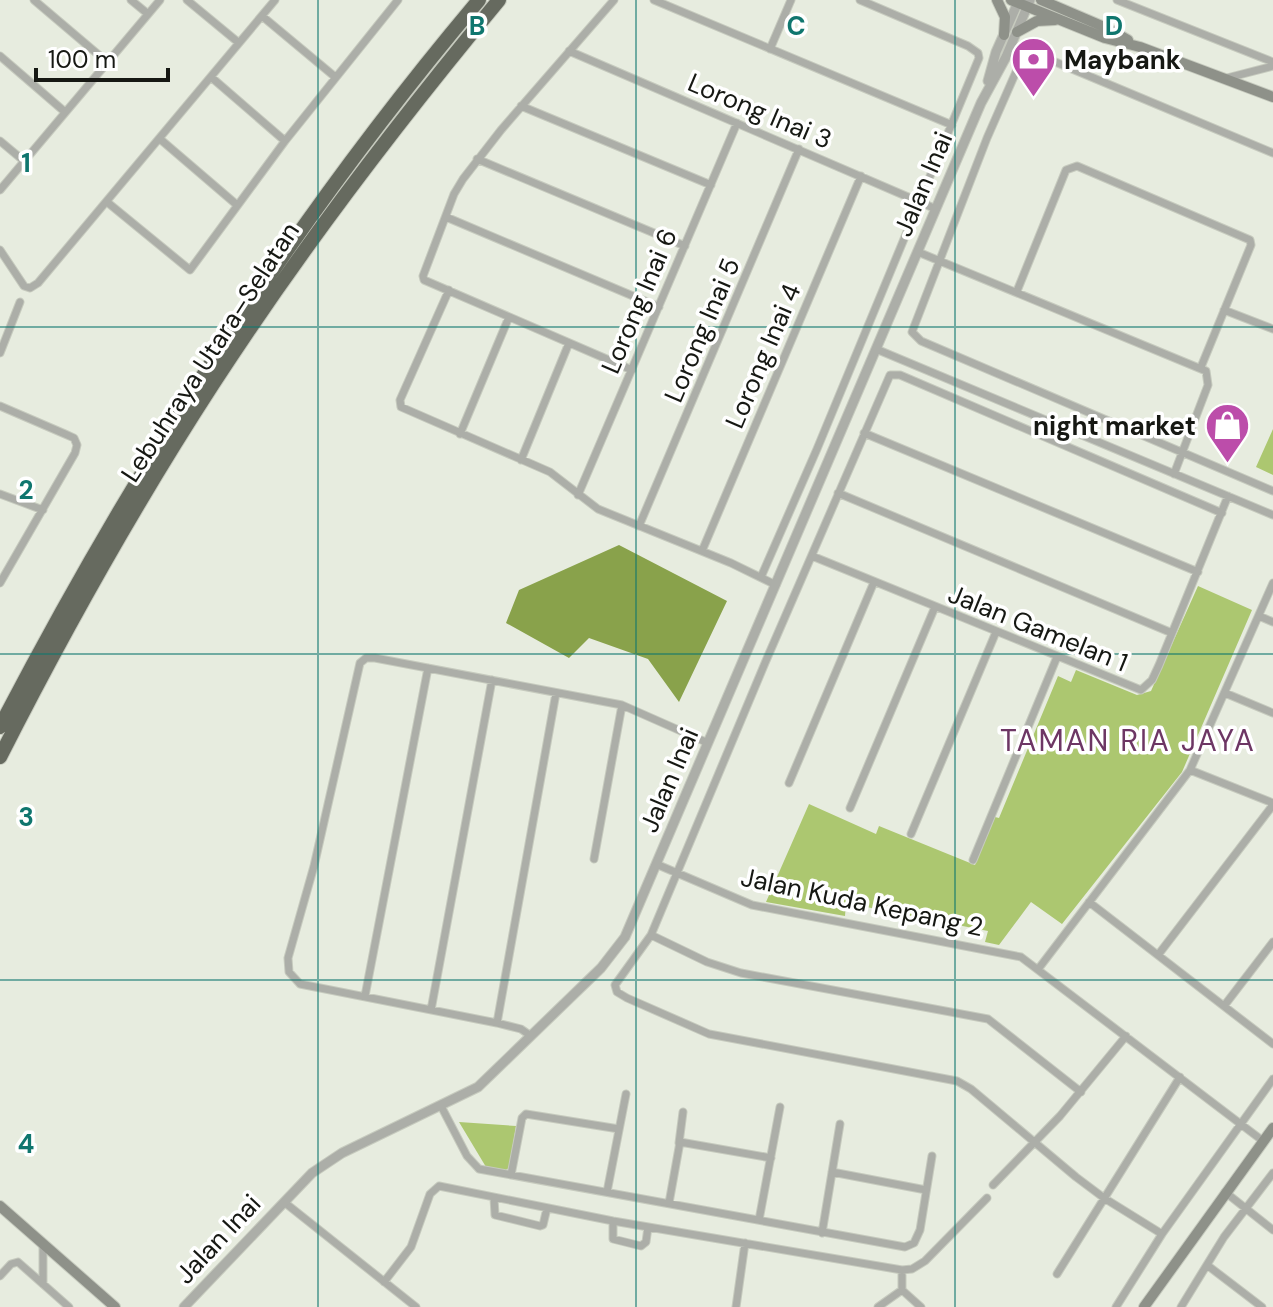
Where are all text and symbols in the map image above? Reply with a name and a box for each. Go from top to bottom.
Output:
text: B [469,9,485,43]
text: C [786,9,806,43]
text: D [1105,9,1123,43]
scale bar [36,32,168,82]
bank icon: Maybank [1009,36,1057,99]
place label: Maybank [1064,43,1181,77]
text: 100 m [48,44,116,75]
street label: Lorong Inai 3 [683,65,837,157]
street label: Jalan Inai [886,127,960,241]
text: 1 [21,146,31,180]
street label: Lebuhraya Utara–Selatan [113,216,307,488]
street label: Lorong Inai 6 [593,223,685,379]
street label: Lorong Inai 5 [656,253,748,407]
street label: Lorong Inai 4 [717,278,809,433]
shop icon: night market [1203,402,1251,465]
place label: night market [1033,409,1196,443]
text: 2 [18,473,34,507]
street label: Jalan Gamelan 1 [943,577,1133,679]
district label: TAMAN RIA JAYA [1000,721,1256,760]
street label: Jalan Inai [632,723,706,837]
text: 3 [18,800,34,834]
street label: Jalan Kuda Kepang 2 [738,860,986,944]
text: 4 [18,1127,34,1161]
street label: Jalan Inai [168,1187,268,1291]

